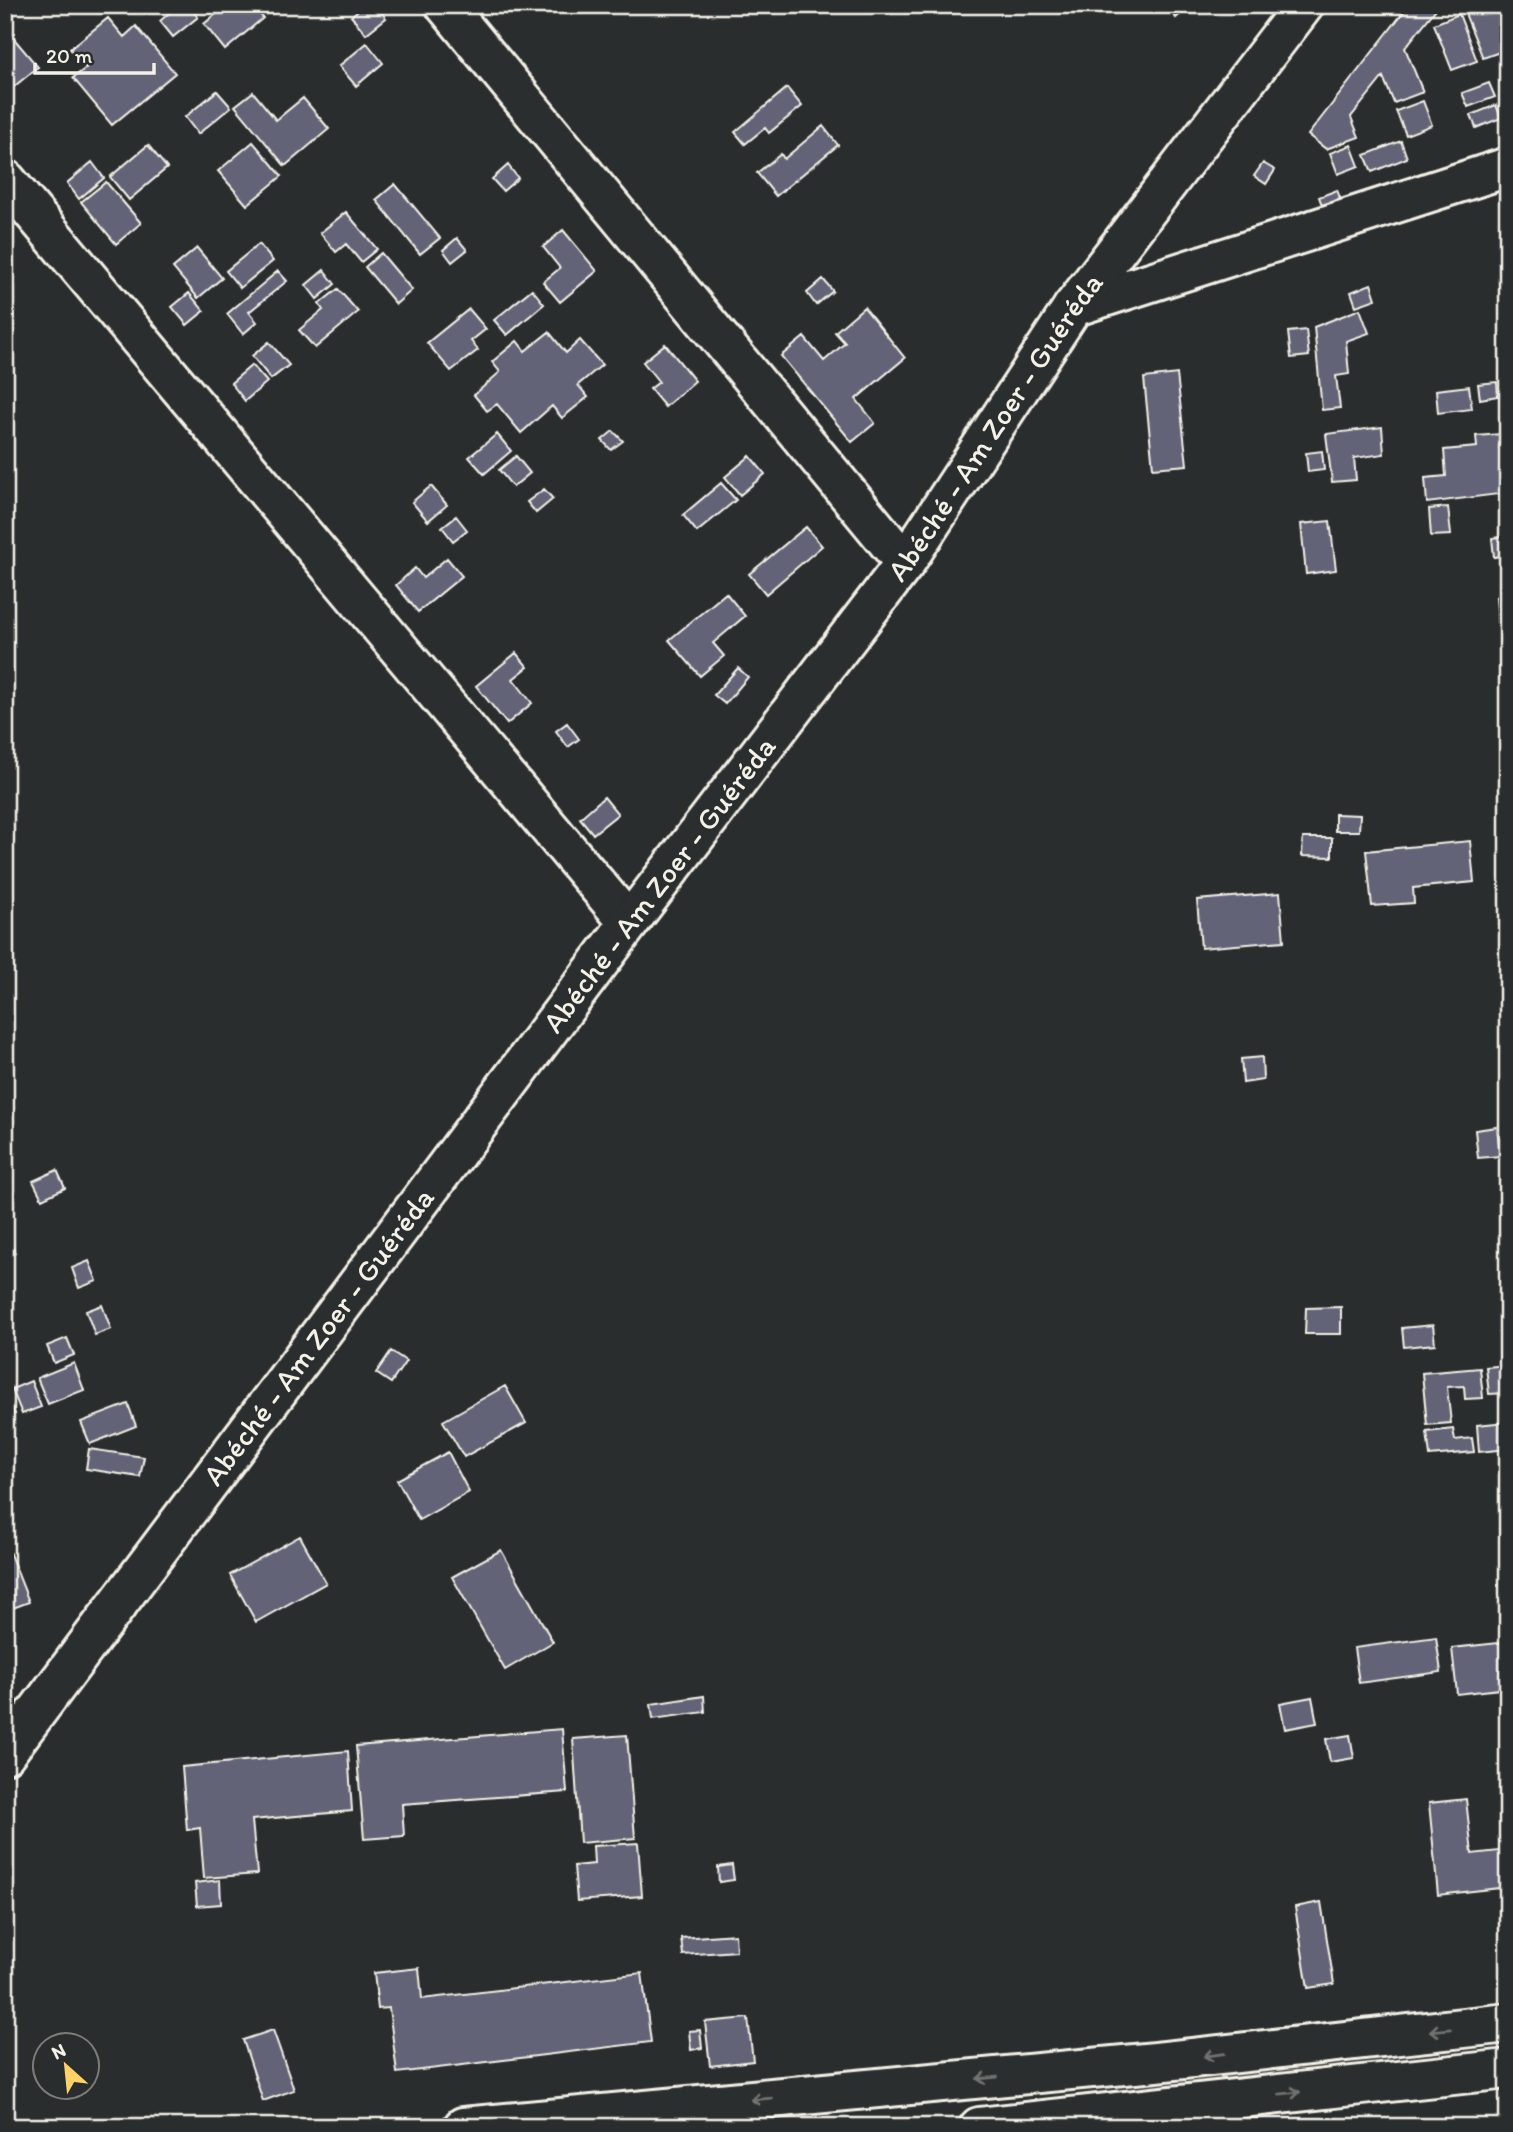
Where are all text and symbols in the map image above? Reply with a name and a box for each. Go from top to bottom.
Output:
scale bar [35,32,154,76]
text: 20 m [46,43,93,68]
street label: Abéché - Am Zoer - Guéréda [879,265,1111,588]
street label: Abéché - Am Zoer - Guéréda [534,728,784,1040]
street label: Abéché - Am Zoer - Guéréda [194,1180,442,1493]
one-way arrow [1429,2024,1452,2037]
north arrow [32,2030,102,2100]
text: N [48,2038,69,2064]
one-way arrow [1203,2049,1226,2062]
one-way arrow [977,2072,999,2085]
one-way arrow [1278,2087,1301,2100]
one-way arrow [750,2093,773,2106]

